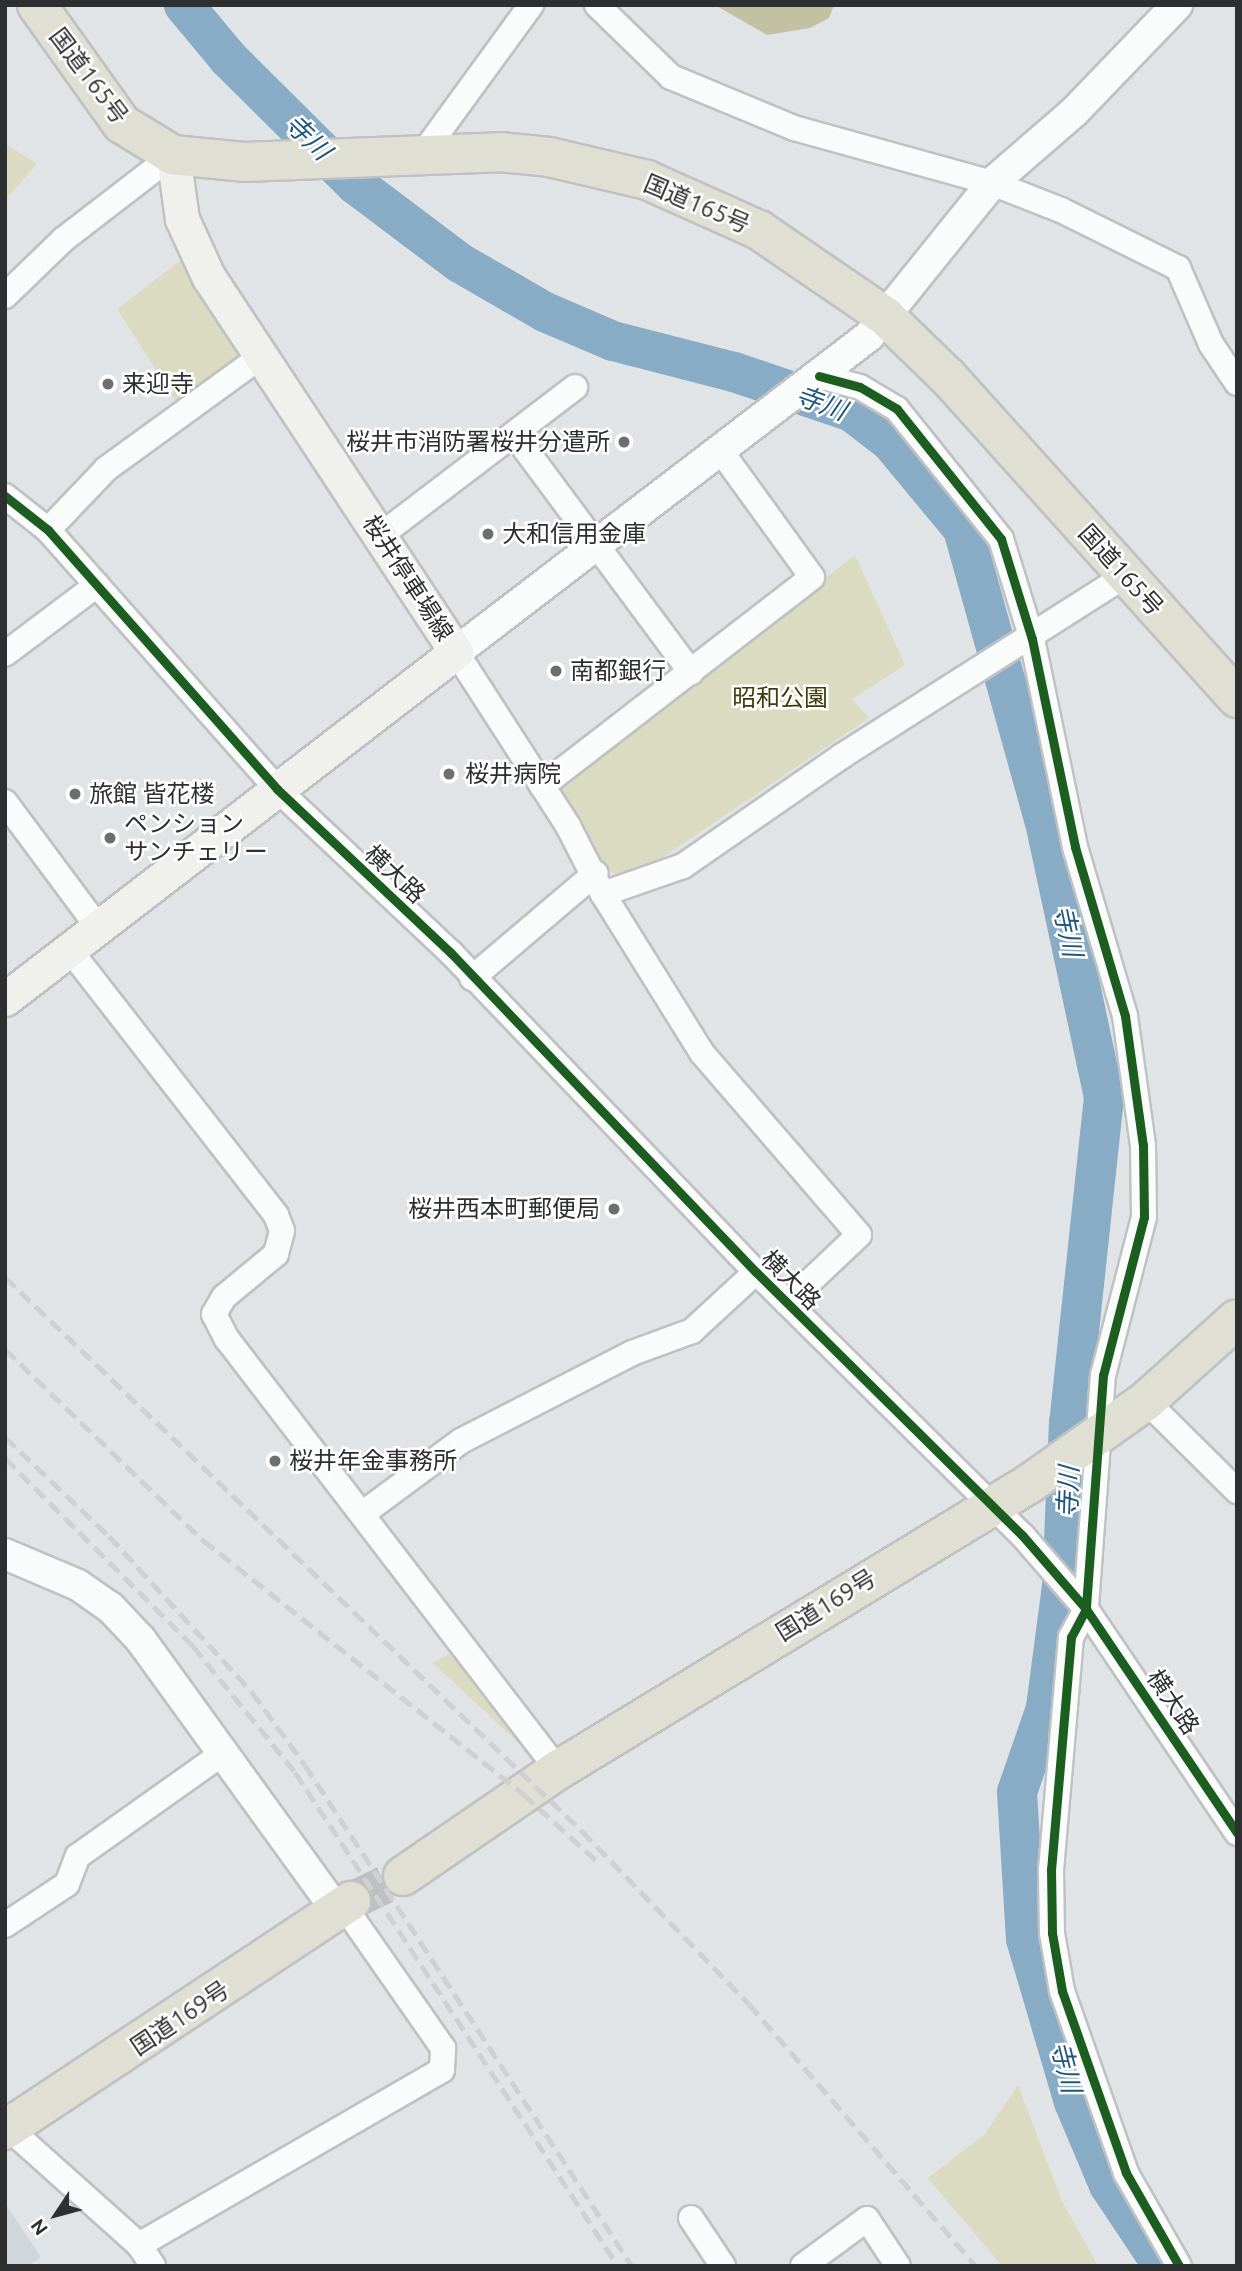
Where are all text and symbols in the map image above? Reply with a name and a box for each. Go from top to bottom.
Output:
street label: 国道165号 [44,22,134,130]
water label: 寺川 [278,108,338,166]
street label: 国道165号 [640,169,754,239]
place label: 来迎寺 [122,370,194,398]
marker: 来迎寺 [100,376,116,392]
water label: 寺川 [791,379,851,427]
place label: 桜井市消防署桜井分遣所 [346,428,610,456]
marker: 桜井市消防署桜井分遣所 [616,434,632,450]
street label: 桜井停車場線 [357,510,459,646]
street label: 国道165号 [1073,519,1169,621]
place label: 大和信用金庫 [502,520,646,548]
marker: 大和信用金庫 [480,526,496,542]
place label: 南都銀行 [570,657,666,685]
marker: 南都銀行 [548,663,564,679]
park label: 昭和公園 [732,684,828,712]
place label: 桜井病院 [465,760,561,788]
marker: 桜井病院 [439,764,459,784]
place label: 旅館 皆花楼 [89,780,214,808]
marker: 旅館 皆花楼 [67,786,83,802]
place label: ペンション サンチェリー [124,810,268,866]
marker: ペンション サンチェリー [102,830,118,846]
street label: 横大路 [359,839,431,909]
water label: 寺川 [1047,902,1089,960]
place label: 桜井西本町郵便局 [408,1195,600,1223]
marker: 桜井西本町郵便局 [606,1201,622,1217]
street label: 横大路 [755,1244,827,1316]
place label: 桜井年金事務所 [289,1447,457,1475]
marker: 桜井年金事務所 [267,1453,283,1469]
water label: 寺川 [1052,1465,1084,1519]
street label: 国道169号 [771,1563,881,1647]
street label: 横大路 [1141,1664,1205,1740]
street label: 国道169号 [125,1975,235,2061]
water label: 寺川 [1045,2038,1087,2096]
north arrow [21,2180,91,2250]
text: N [26,2215,52,2240]

